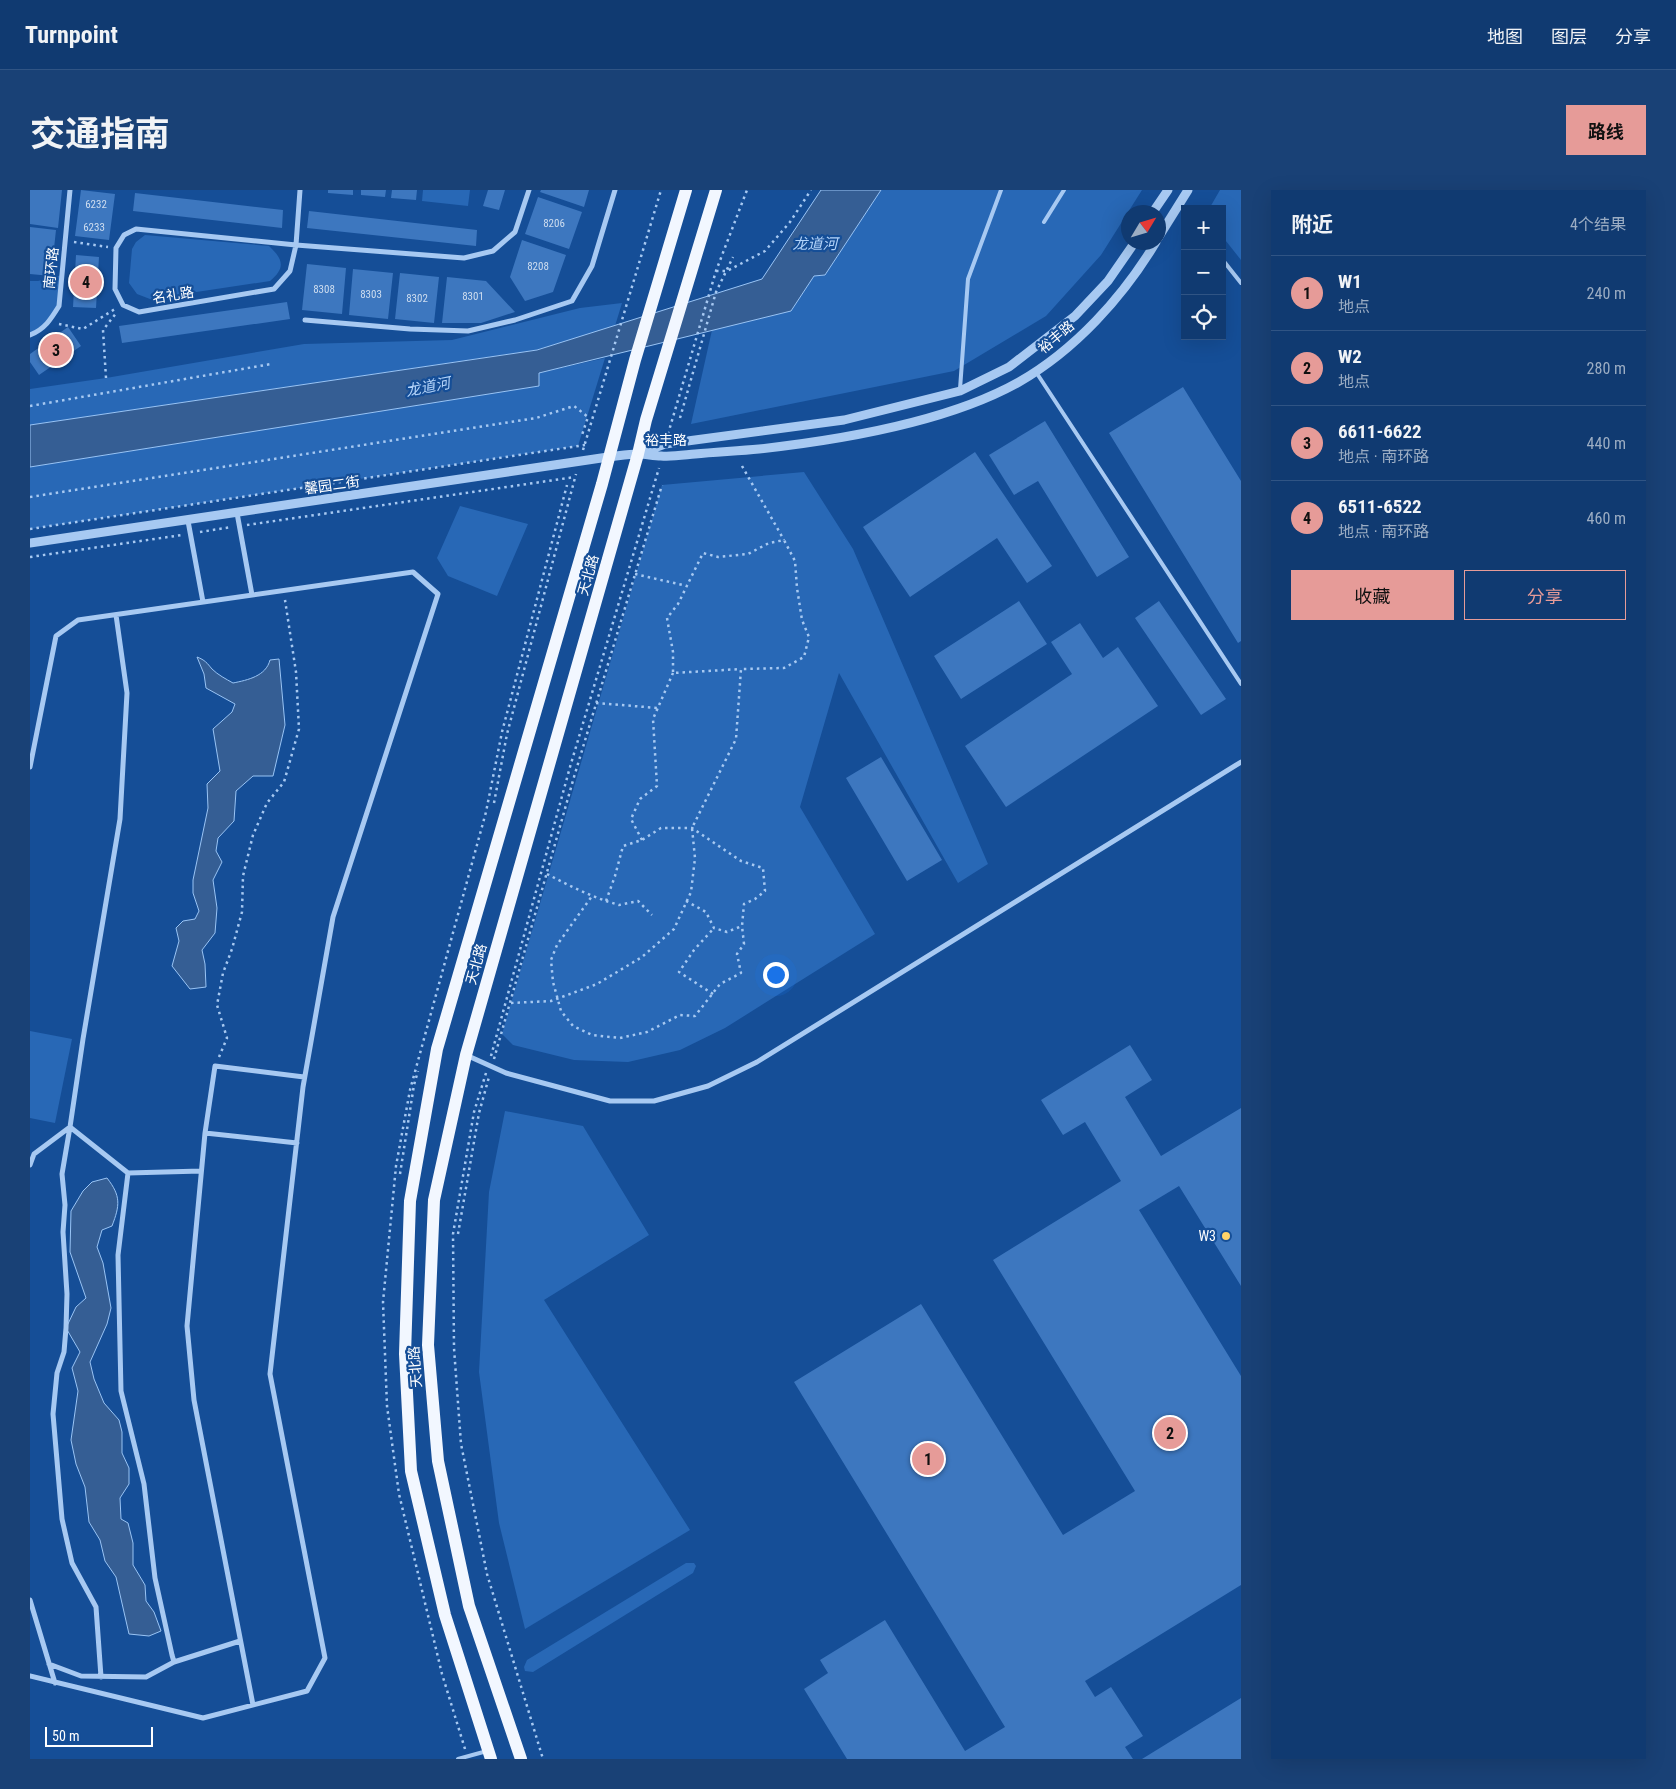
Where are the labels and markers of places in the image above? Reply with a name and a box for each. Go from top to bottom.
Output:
pin: 4 [70,263,102,301]
pin: 3 [40,331,72,369]
place label: W3 [1198,1228,1216,1244]
marker: W3 [1220,1230,1232,1242]
pin: 2 [1154,1414,1186,1452]
pin: 1 [912,1440,944,1478]

